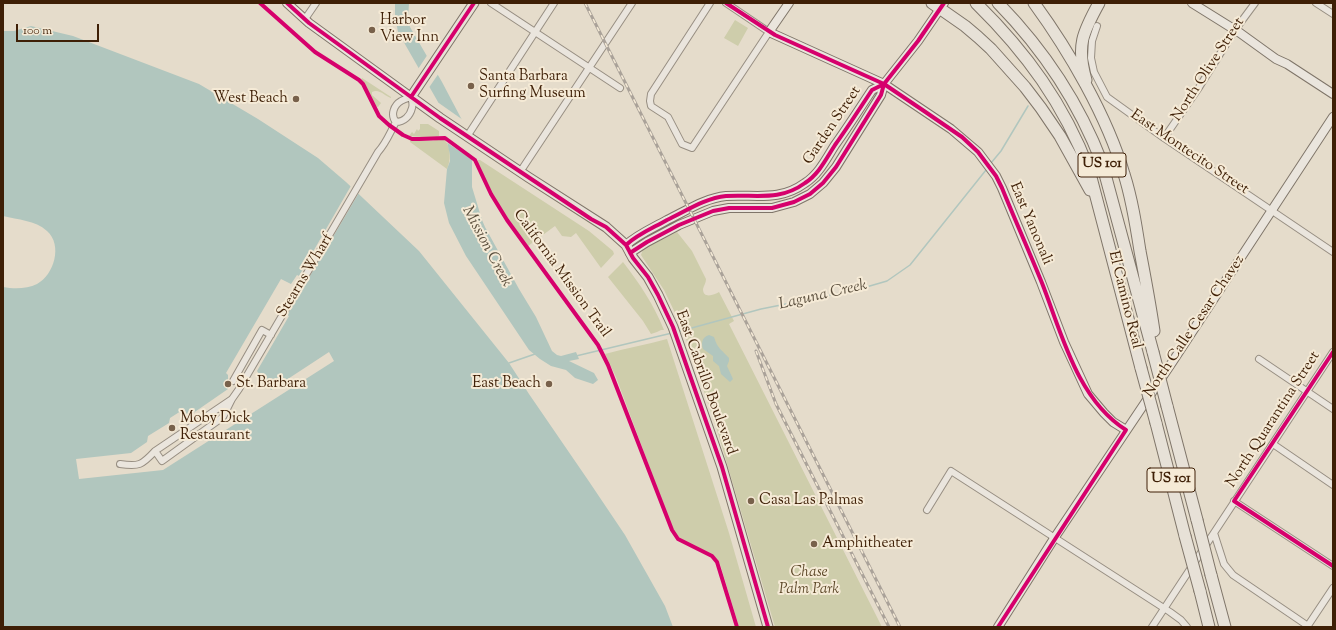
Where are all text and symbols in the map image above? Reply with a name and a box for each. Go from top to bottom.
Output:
place label: Harbor View Inn [380,12,439,47]
street label: North Olive Street [1169,15,1249,125]
scale bar [18,16,101,42]
text: 100 m [23,22,52,40]
marker: Harbor View Inn [367,25,377,35]
place label: Santa Barbara Surfing Museum [479,68,586,103]
marker: Santa Barbara Surfing Museum [466,81,476,91]
street label: Garden Street [800,83,866,169]
place label: West Beach [213,90,288,108]
marker: West Beach [291,94,301,104]
street label: East Montecito Street [1126,107,1252,199]
road number: US 101 [1078,153,1126,177]
street label: East Yanonali [1005,180,1055,268]
water label: Mission Creek [457,203,515,291]
street label: California Mission Trail [509,207,613,341]
street label: Stearns Wharf [274,231,338,321]
street label: El Camino Real [1103,249,1145,351]
street label: North Calle Cesar Chavez [1141,252,1249,402]
water label: Laguna Creek [777,277,869,315]
street label: East Cabrillo Boulevard [670,308,740,458]
street label: North Quarantina Street [1223,348,1325,492]
place label: St. Barbara [236,375,306,393]
place label: East Beach [472,375,541,393]
marker: St. Barbara [223,379,233,389]
marker: East Beach [544,379,554,389]
place label: Moby Dick Restaurant [180,410,251,445]
marker: Moby Dick Restaurant [167,423,177,433]
road number: US 101 [1147,468,1195,492]
place label: Casa Las Palmas [759,492,863,510]
marker: Casa Las Palmas [746,496,756,506]
place label: Amphitheater [822,535,913,553]
marker: Amphitheater [809,539,819,549]
park label: Chase Palm Park [779,564,839,599]

